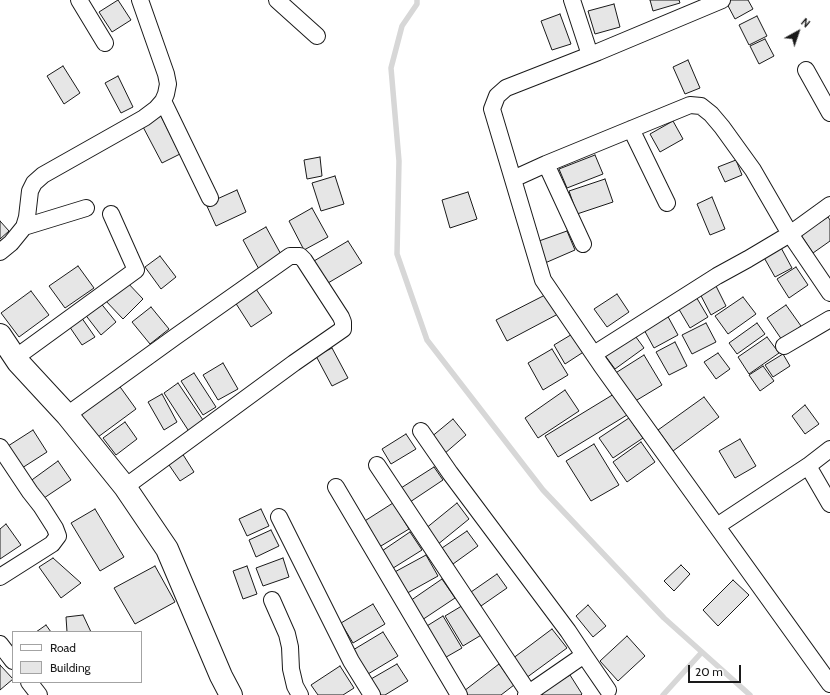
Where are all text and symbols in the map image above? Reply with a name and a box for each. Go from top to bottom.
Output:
north arrow [778,12,818,52]
text: N [798,15,813,31]
legend [12,631,142,683]
text: Road [50,640,76,655]
scale bar [690,657,743,683]
text: Building [50,660,91,675]
text: 20 m [695,664,723,679]

